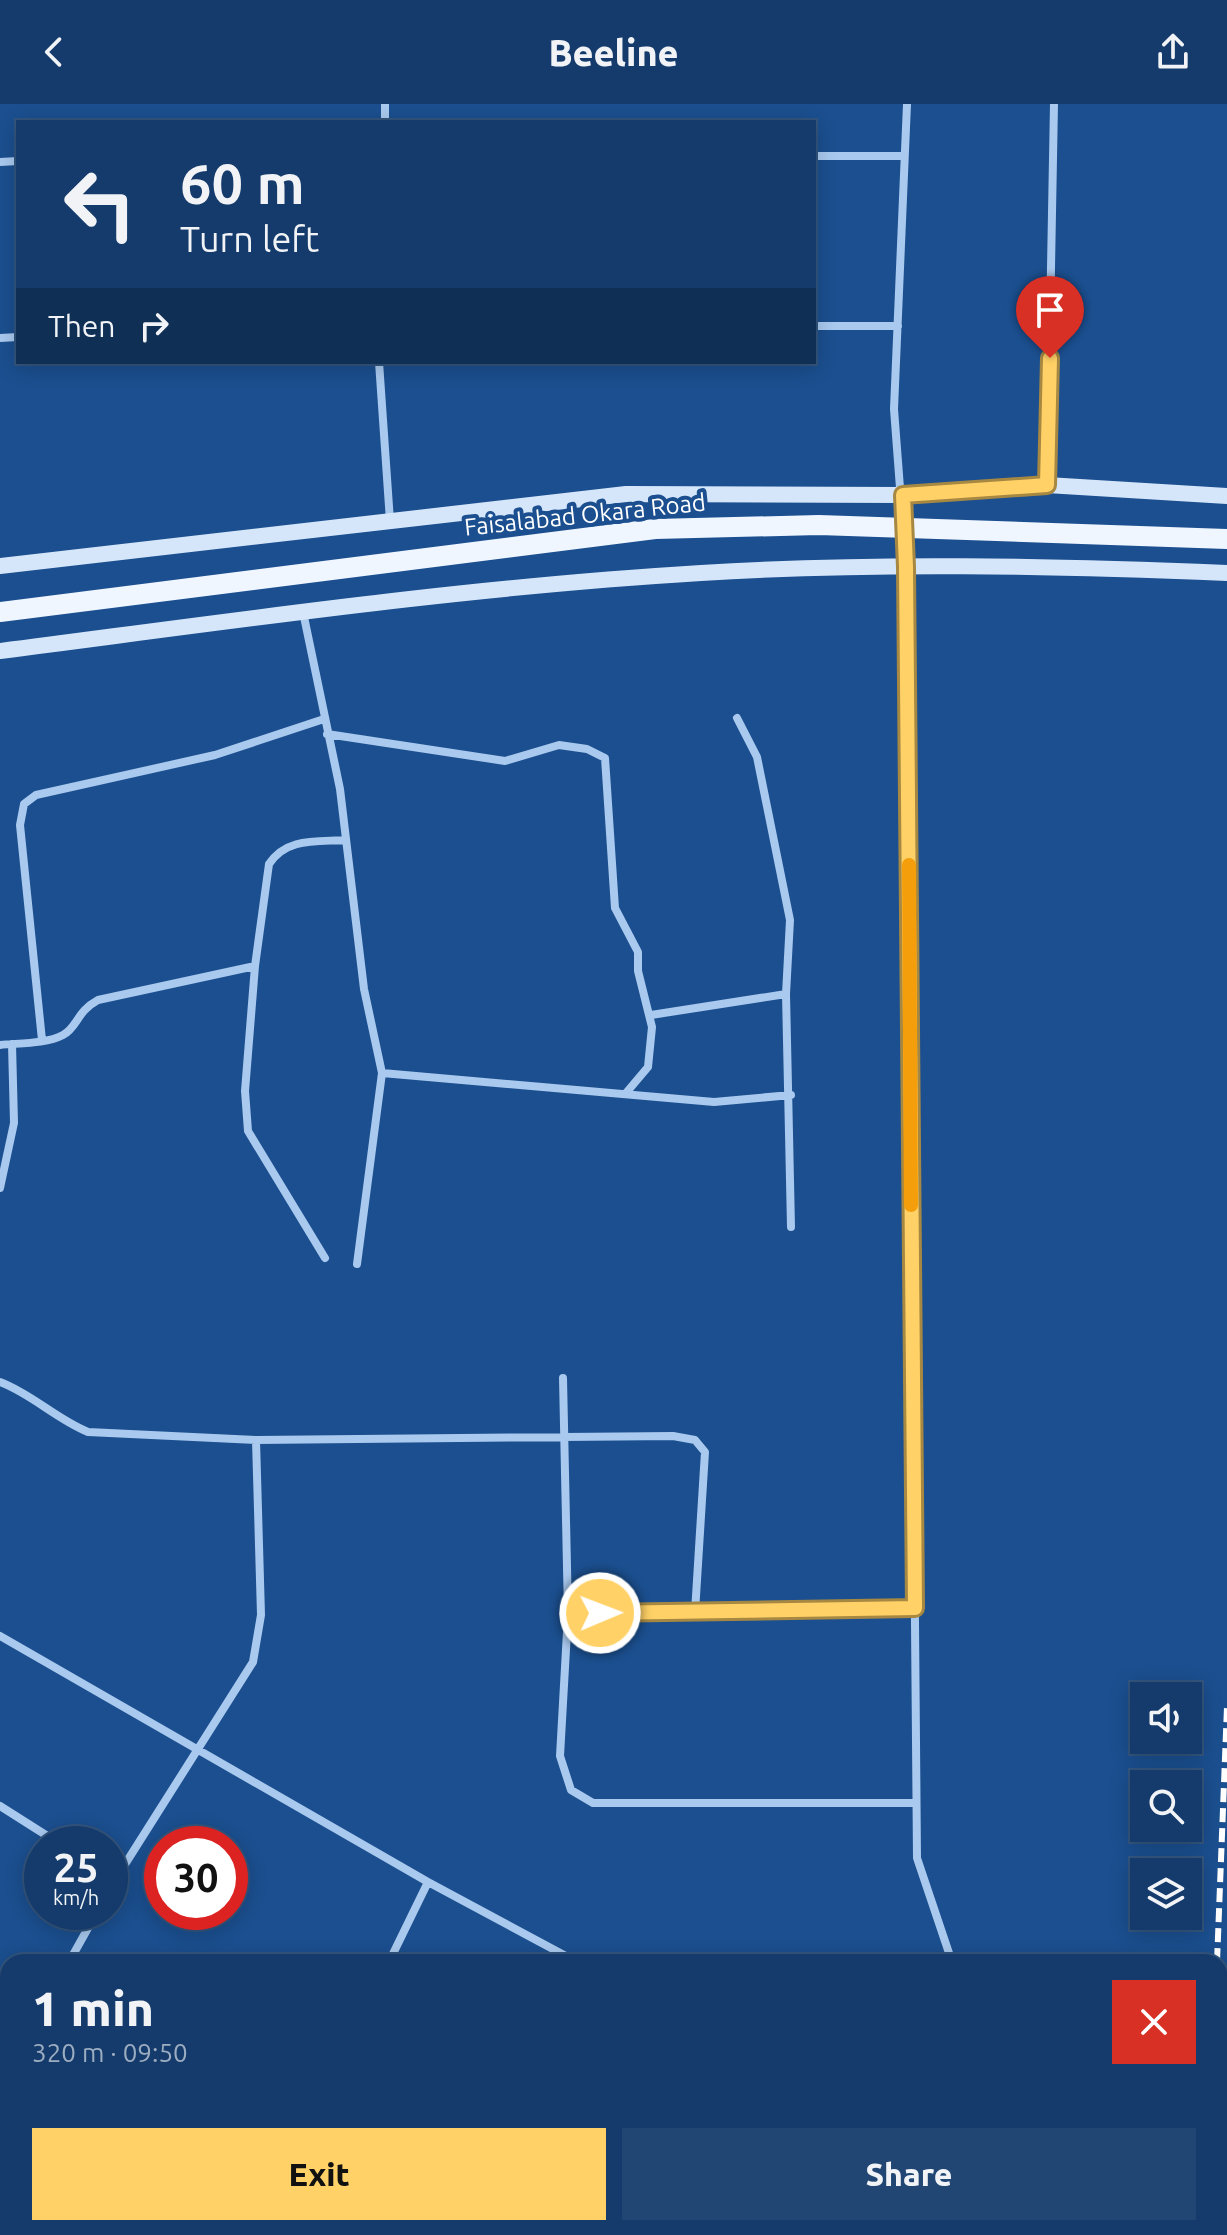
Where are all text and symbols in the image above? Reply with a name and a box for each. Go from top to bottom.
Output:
icon: back [32,30,76,74]
icon: share [1151,30,1195,74]
text: Beeline [548,32,679,73]
icon: left [48,152,152,256]
text: 60 m [180,152,305,215]
text: Turn left [180,218,319,259]
pin [1016,276,1084,358]
icon: arrive [1028,288,1072,332]
icon: right [132,304,176,348]
text: Then [48,309,116,343]
street label: Faisalabad Okara Road [463,488,707,541]
position arrow [558,1571,642,1655]
map controls [1130,1682,1202,1930]
button: sound [1130,1682,1202,1754]
button: search [1130,1770,1202,1842]
speed limit sign: 30 [144,1826,248,1930]
text: 25 [53,1845,99,1890]
button: layers [1130,1858,1202,1930]
text: km/h [53,1886,99,1909]
button: close [1112,1980,1196,2064]
text: 1 min [32,1981,154,2035]
text: 320 m · 09:50 [32,2038,188,2067]
button: Exit [32,2128,606,2220]
button: Share [622,2128,1196,2220]

